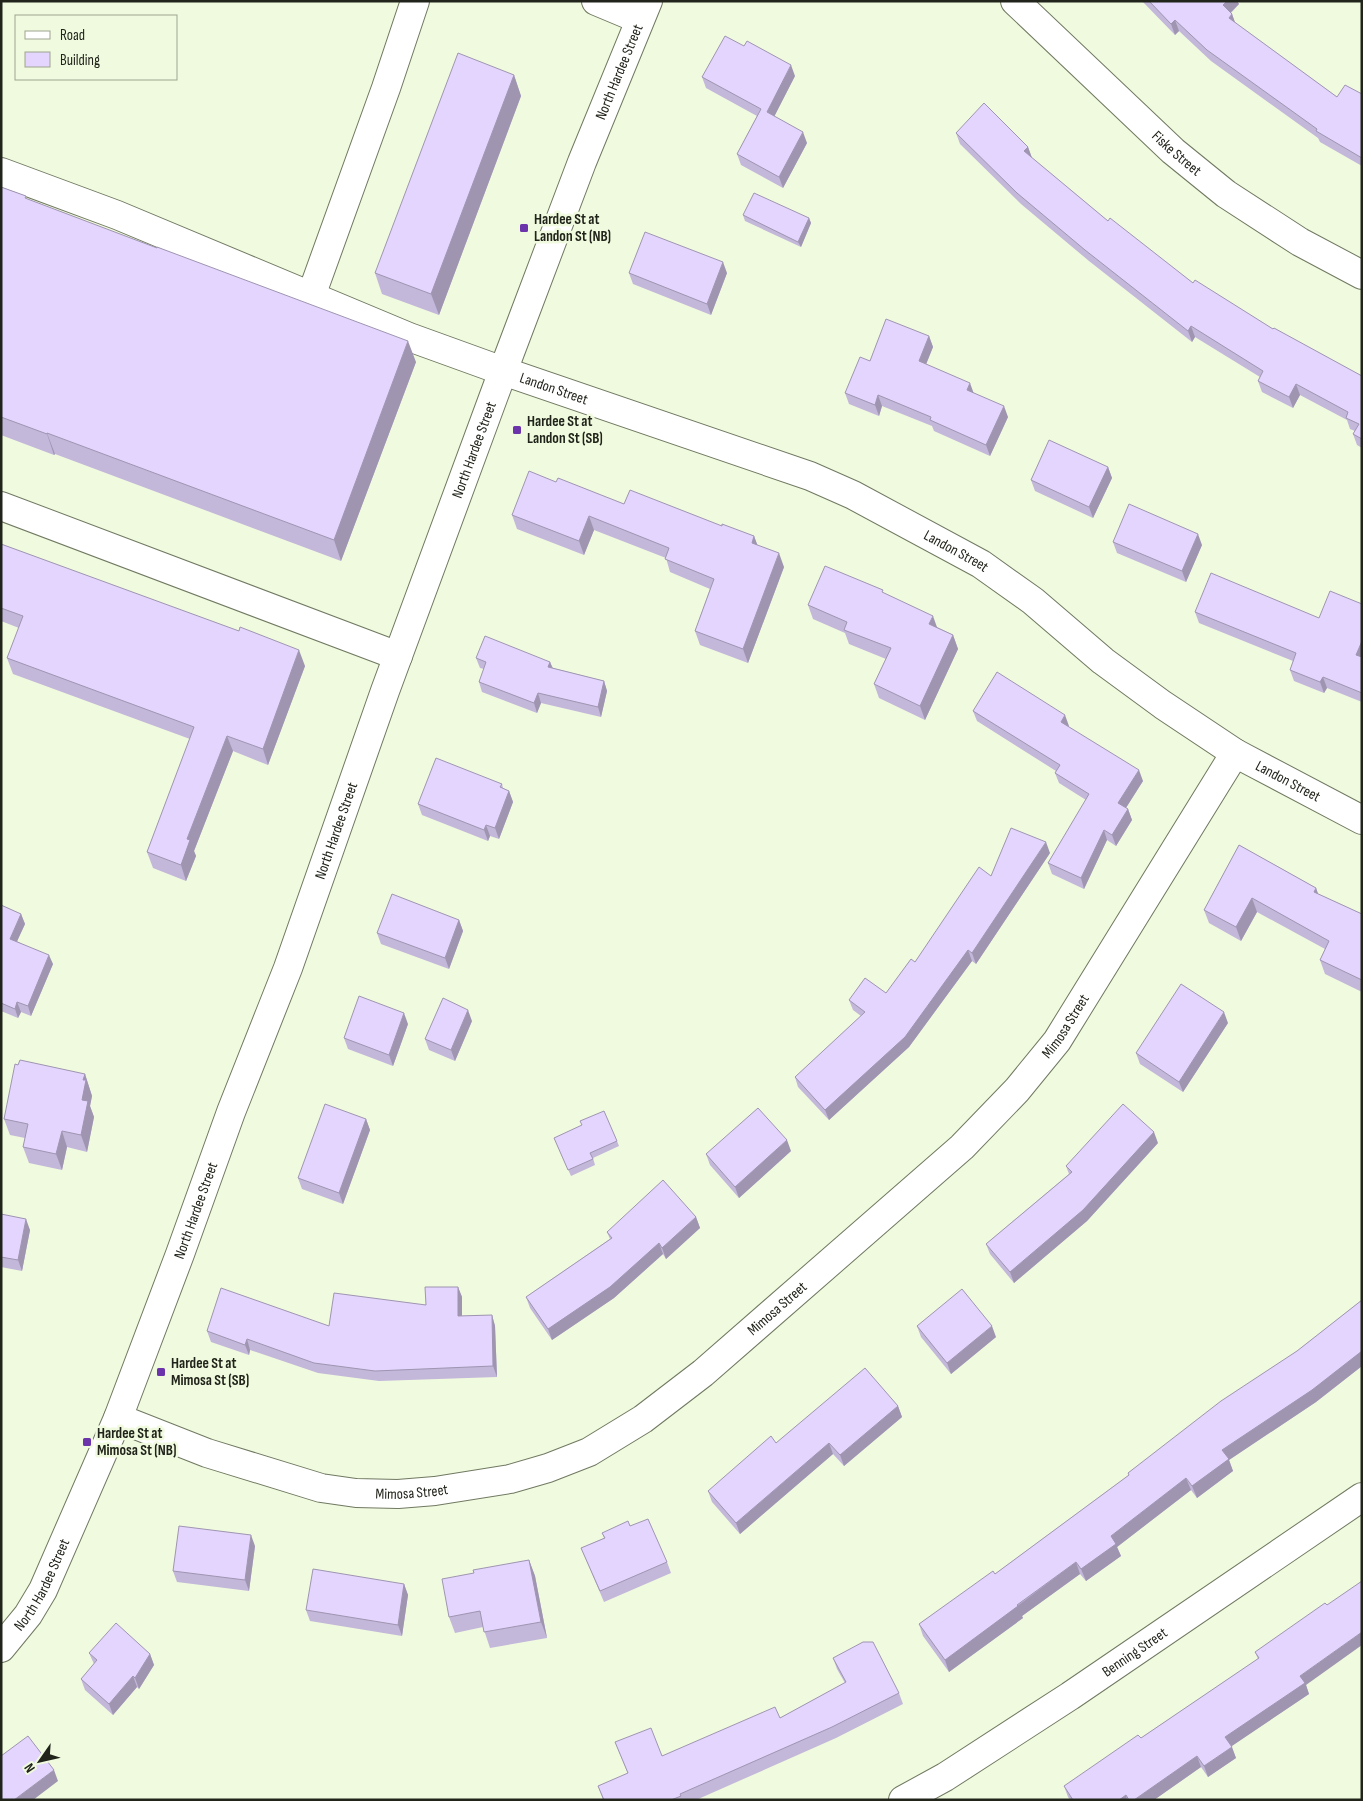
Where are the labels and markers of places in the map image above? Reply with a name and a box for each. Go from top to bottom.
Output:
place label: Hardee St at Landon St (NB) [534,210,611,246]
marker: Hardee St at Landon St (NB) [518,222,530,234]
place label: Hardee St at Landon St (SB) [527,412,603,448]
marker: Hardee St at Landon St (SB) [511,424,523,436]
place label: Hardee St at Mimosa St (SB) [171,1354,249,1390]
marker: Hardee St at Mimosa St (SB) [155,1366,167,1378]
place label: Hardee St at Mimosa St (NB) [97,1424,176,1460]
marker: Hardee St at Mimosa St (NB) [81,1436,93,1448]

